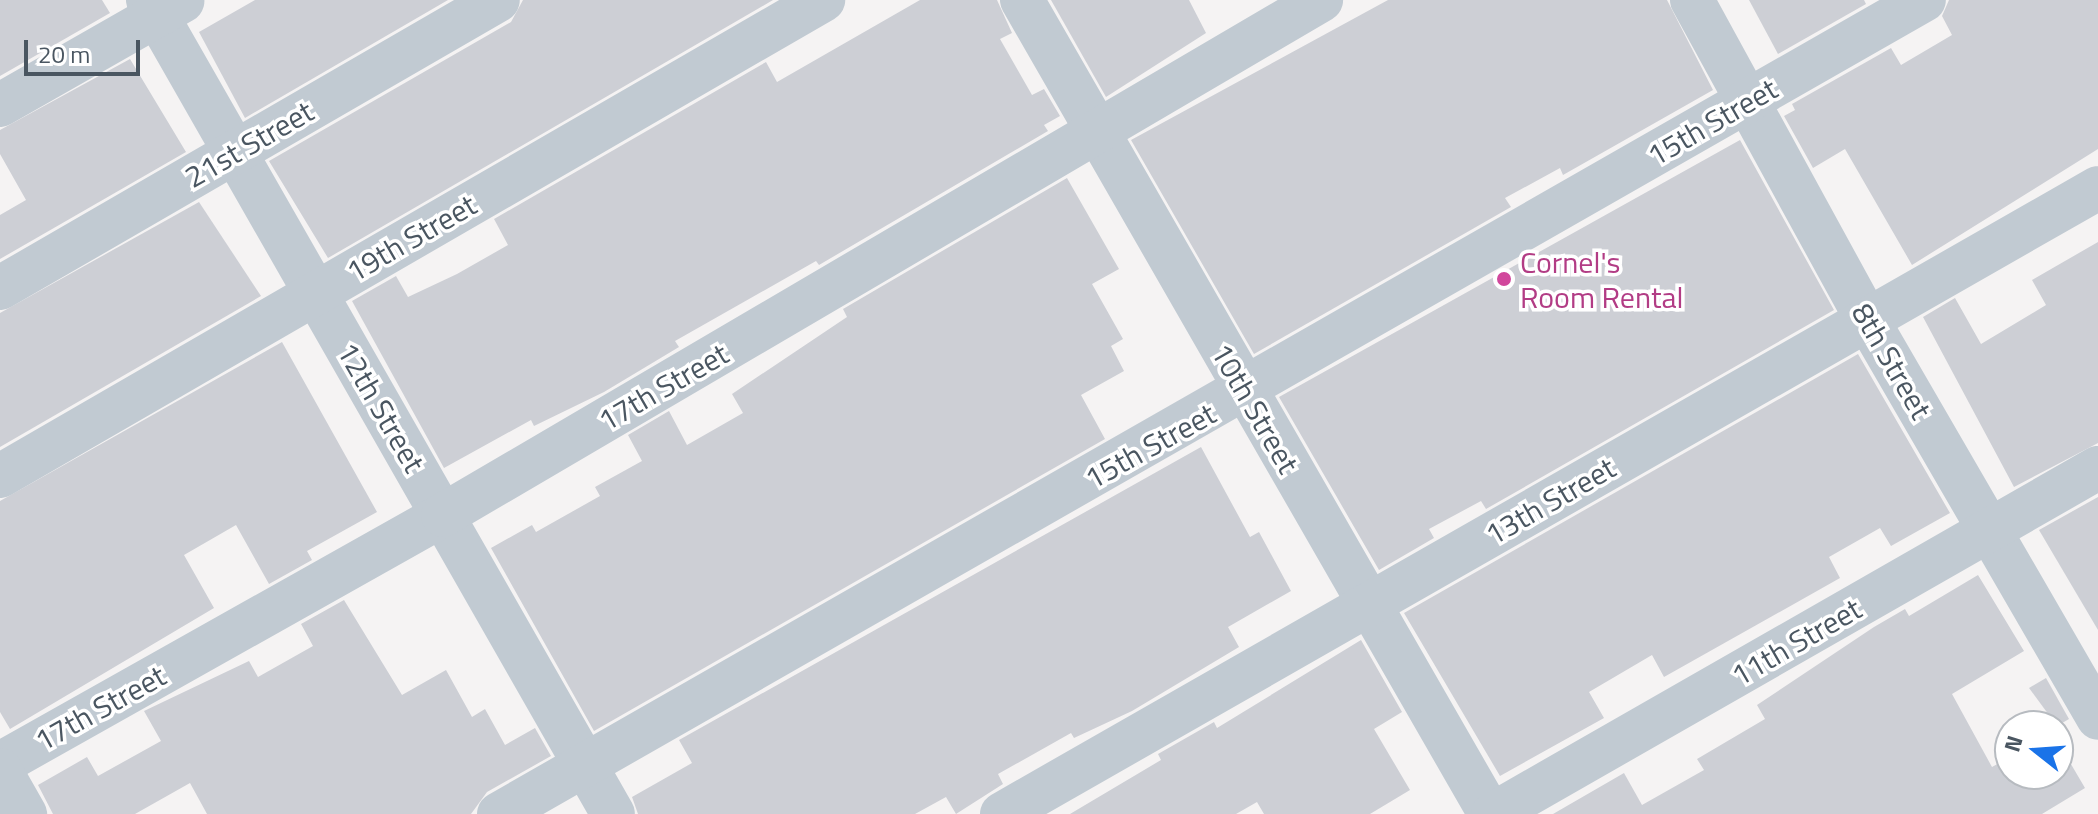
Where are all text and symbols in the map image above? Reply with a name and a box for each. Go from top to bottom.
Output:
scale bar [28,24,144,74]
text: 20 m [38,36,90,72]
street label: 15th Street [1641,70,1783,174]
street label: 21st Street [179,93,319,195]
street label: 19th Street [340,186,482,290]
place label: Cornel's Room Rental [1520,244,1683,314]
marker: Cornel's Room Rental [1495,270,1513,288]
street label: 8th Street [1845,297,1939,425]
street label: 17th Street [592,335,734,439]
street label: 12th Street [329,336,433,478]
street label: 10th Street [1203,337,1307,479]
street label: 15th Street [1078,395,1222,497]
street label: 13th Street [1479,449,1621,553]
street label: 11th Street [1725,590,1867,694]
street label: 17th Street [28,657,172,759]
north arrow [1994,710,2074,790]
text: N [1994,731,2031,756]

